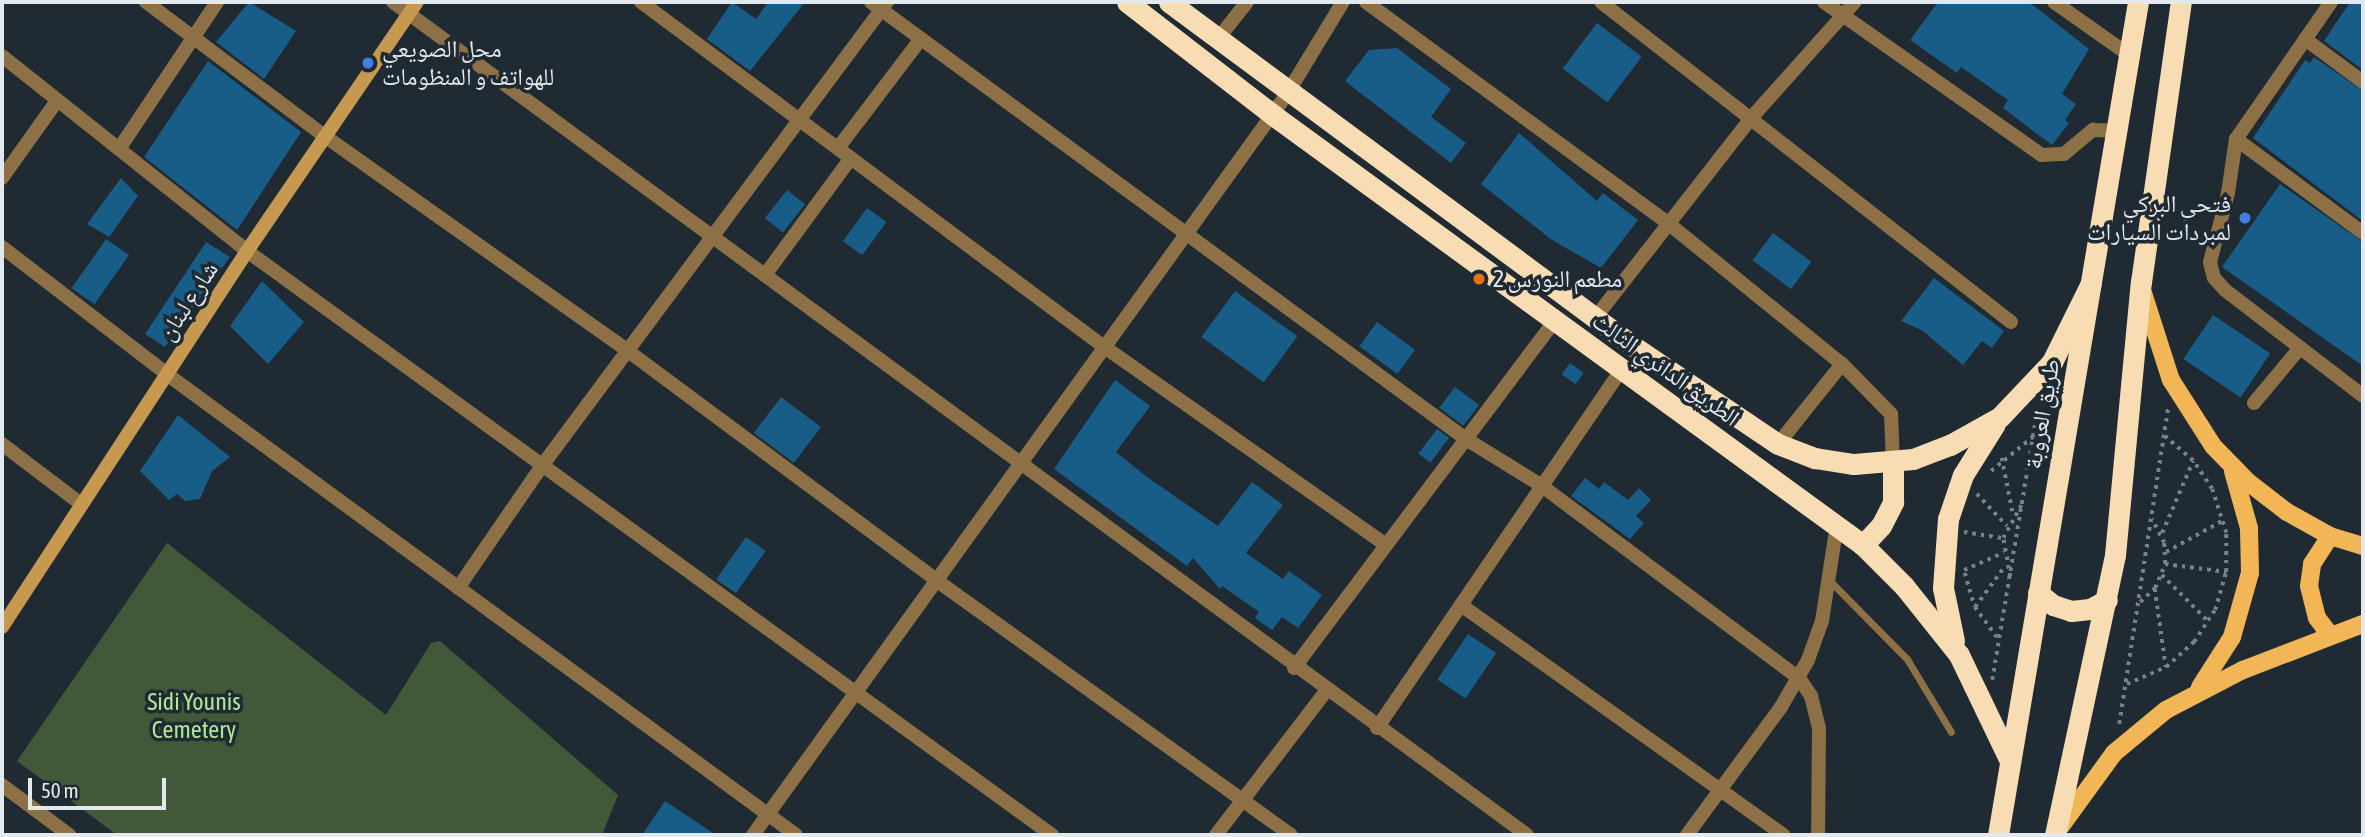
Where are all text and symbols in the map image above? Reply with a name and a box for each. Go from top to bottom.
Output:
place label: محل الصويعي للهواتف و المنظومات [382,35,554,91]
marker: محل الصويعي للهواتف و المنظومات [360,55,376,71]
place label: فتحي البركي لمبردات السيارات [2087,190,2231,246]
marker: فتحي البركي لمبردات السيارات [2237,210,2253,226]
street label: شارع لبنان [152,256,224,346]
place label: مطعم النورس 2 [1493,265,1622,293]
marker: مطعم النورس 2 [1471,271,1487,287]
street label: الطريق الدائري الثالث [1587,306,1745,432]
street label: طريق العروبة [2018,357,2066,471]
park label: Sidi Younis Cemetery [147,688,241,744]
scale bar [32,764,170,808]
text: 50 m [41,778,79,802]

